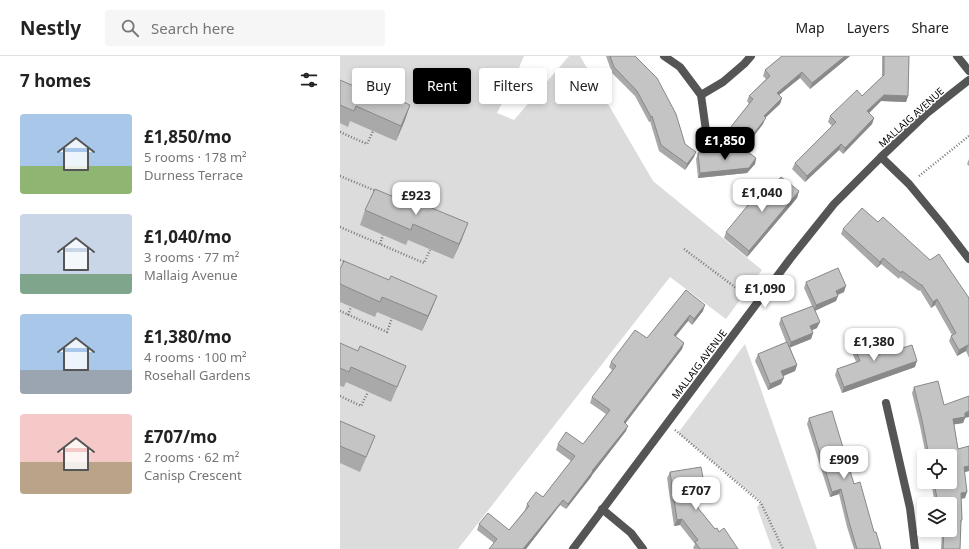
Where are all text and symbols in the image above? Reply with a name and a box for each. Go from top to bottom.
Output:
search box [105,10,385,46]
text: Nestly [20,15,81,41]
icon: search [119,17,141,39]
text: Search here [151,18,235,38]
text: Map [796,18,825,37]
text: Layers [847,18,889,37]
text: Share [911,18,949,37]
chip: Buy [352,68,405,104]
chip: Rent [413,68,471,104]
chip: Filters [479,68,547,104]
chip: New [555,68,612,104]
text: 7 homes [20,69,91,92]
icon: filters [298,69,320,91]
street label: MALLAIG AVENUE [875,84,947,150]
text: £1,850/mo [144,125,232,148]
pin: £1,850 [692,127,758,161]
icon: home [52,130,100,178]
text: £1,850 [705,131,745,149]
text: 5 rooms · 178 m² [144,148,247,166]
text: Durness Terrace [144,166,243,184]
pin: £1,040 [729,179,795,213]
pin: £923 [392,182,440,216]
text: £1,040 [742,183,782,201]
text: £923 [401,186,431,204]
text: £1,040/mo [144,225,232,248]
icon: home [52,230,100,278]
text: 3 rooms · 77 m² [144,248,239,266]
text: Mallaig Avenue [144,266,237,284]
pin: £1,090 [732,275,798,309]
text: £1,090 [745,279,785,297]
text: £1,380/mo [144,325,232,348]
street label: MALLAIG AVENUE [668,326,730,402]
pin: £1,380 [841,328,907,362]
icon: home [52,330,100,378]
text: £1,380 [854,332,894,350]
text: 4 rooms · 100 m² [144,348,247,366]
text: Rosehall Gardens [144,366,250,384]
text: £707/mo [144,425,217,448]
icon: home [52,430,100,478]
pin: £909 [820,446,868,480]
text: 2 rooms · 62 m² [144,448,239,466]
map controls [917,449,957,537]
button: locate [917,449,957,489]
text: £909 [829,450,859,468]
text: Canisp Crescent [144,466,242,484]
pin: £707 [672,477,720,511]
text: £707 [681,481,711,499]
button: layers [917,497,957,537]

